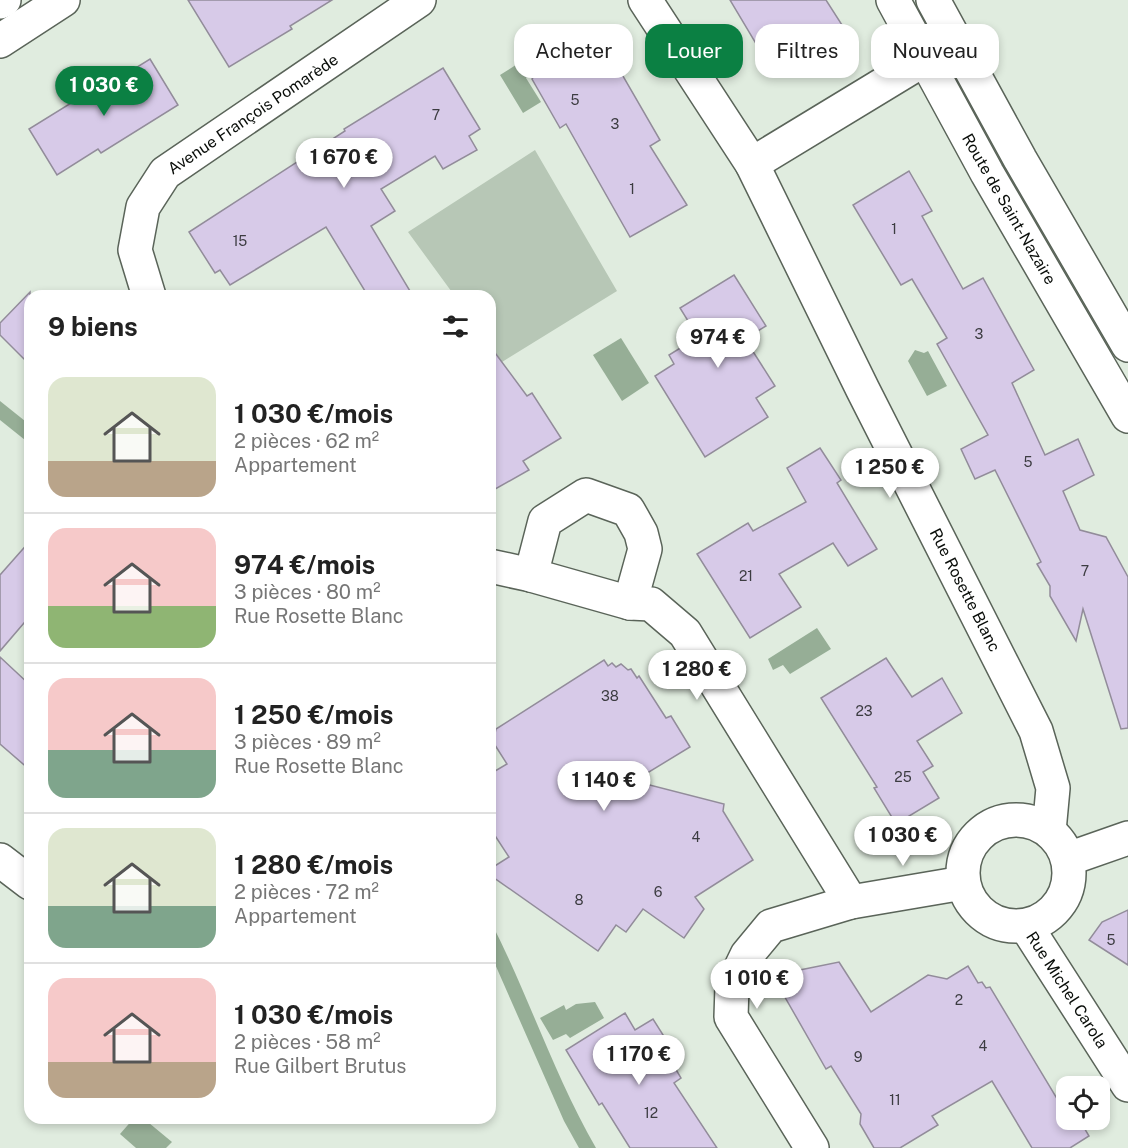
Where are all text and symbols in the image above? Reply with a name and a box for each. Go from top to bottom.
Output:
chip: Acheter [514,24,633,78]
chip: Louer [645,24,743,78]
chip: Filtres [755,24,859,78]
chip: Nouveau [871,24,999,78]
street label: Avenue François Pomarède [164,50,342,178]
pin: 1 030 € [49,66,159,117]
text: 1 030 € [69,73,139,97]
house number: 5 [571,92,580,108]
house number: 7 [432,107,440,123]
house number: 3 [611,116,620,132]
street label: Route de Saint-Nazaire [958,130,1060,288]
pin: 1 670 € [289,138,399,189]
text: 1 670 € [310,145,378,169]
house number: 1 [629,181,635,197]
house number: 1 [891,221,897,237]
house number: 15 [233,233,247,249]
icon: filters [439,310,472,343]
text: 9 biens [48,311,138,342]
pin: 974 € [676,318,760,369]
text: 974 € [690,325,746,349]
house number: 3 [975,326,984,342]
text: 1 030 €/mois [234,398,393,429]
icon: home [96,401,168,473]
text: 2 pièces · 62 m² [234,429,379,453]
pin: 1 250 € [835,448,945,499]
text: Appartement [234,453,357,477]
house number: 5 [1024,454,1033,470]
text: 1 250 € [855,455,925,479]
street label: Rue Rosette Blanc [926,525,1004,655]
text: 974 €/mois [234,549,375,580]
icon: home [96,552,168,624]
house number: 7 [1081,563,1089,579]
house number: 21 [739,568,753,584]
text: 3 pièces · 80 m² [234,580,381,604]
text: Rue Rosette Blanc [234,604,404,628]
pin: 1 280 € [642,650,752,701]
text: 1 280 € [662,657,732,681]
house number: 38 [601,688,619,704]
text: 1 250 €/mois [234,699,393,730]
icon: home [96,702,168,774]
house number: 23 [855,703,873,719]
text: 3 pièces · 89 m² [234,730,381,754]
text: Rue Rosette Blanc [234,754,404,778]
pin: 1 140 € [549,761,659,812]
text: 1 140 € [571,768,637,792]
house number: 25 [894,769,912,785]
pin: 1 030 € [848,816,958,867]
text: 1 030 € [868,823,938,847]
house number: 4 [692,829,701,845]
text: 1 280 €/mois [234,849,393,880]
icon: home [96,852,168,924]
text: 2 pièces · 72 m² [234,880,379,904]
house number: 6 [654,884,663,900]
house number: 8 [574,892,584,908]
text: Appartement [234,904,357,928]
street label: Rue Michel Carola [1022,928,1112,1052]
house number: 5 [1107,932,1116,948]
pin: 1 010 € [702,959,812,1010]
text: 1 010 € [725,966,789,990]
house number: 2 [955,992,963,1008]
text: 1 030 €/mois [234,999,393,1030]
icon: home [96,1002,168,1074]
text: 2 pièces · 58 m² [234,1030,381,1054]
pin: 1 170 € [584,1035,694,1086]
house number: 4 [979,1038,988,1054]
text: 1 170 € [607,1042,671,1066]
house number: 9 [854,1049,863,1065]
text: Rue Gilbert Brutus [234,1054,406,1078]
map controls [1056,1076,1110,1130]
button: locate [1056,1076,1110,1130]
house number: 11 [889,1092,901,1108]
house number: 12 [644,1105,658,1121]

